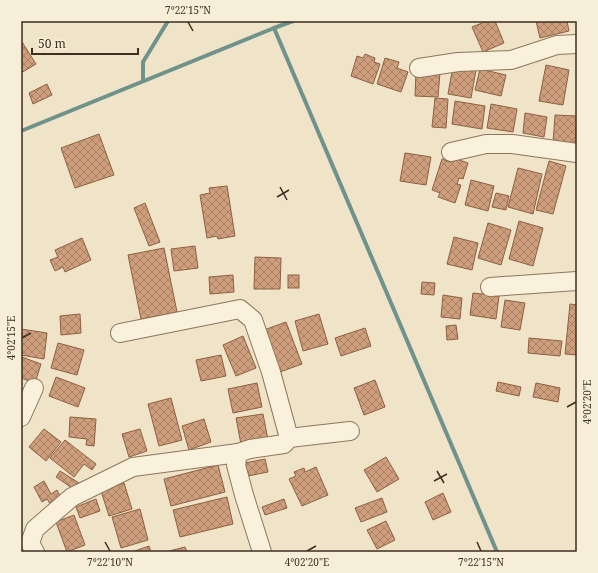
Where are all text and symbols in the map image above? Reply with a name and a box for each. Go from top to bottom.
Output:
text: 7°22'15"N [165,3,211,17]
scale bar [32,30,138,56]
text: 50 m [38,35,66,52]
text: 4°02'15"E [4,316,18,360]
text: 4°02'20"E [580,380,594,424]
text: 7°22'10"N [87,555,133,569]
text: 4°02'20"E [285,555,329,569]
text: 7°22'15"N [458,555,504,569]

